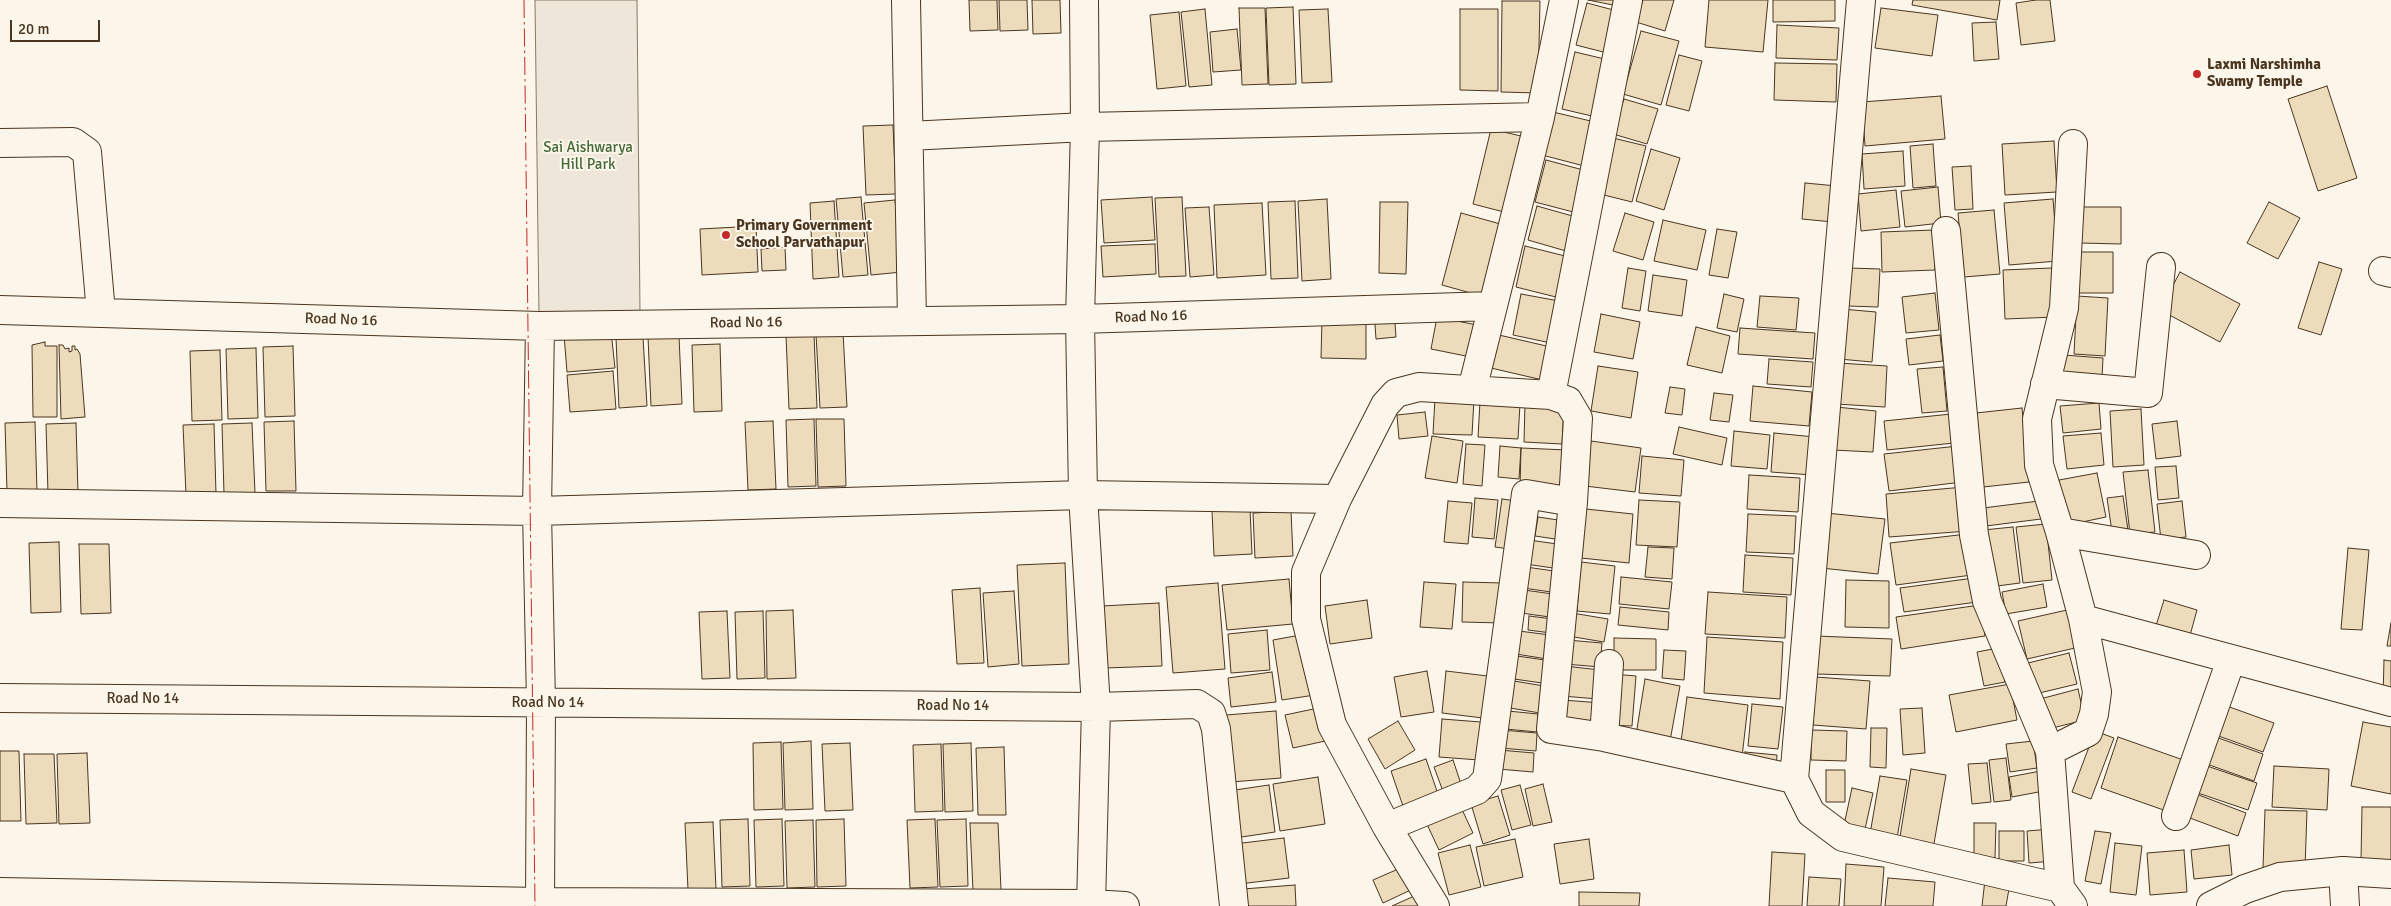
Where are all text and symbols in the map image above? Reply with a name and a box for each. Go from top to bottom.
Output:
scale bar [12,10,102,42]
text: 20 m [18,20,49,38]
place label: Laxmi Narshimha Swamy Temple [2207,56,2321,91]
marker: Laxmi Narshimha Swamy Temple [2191,68,2203,80]
park label: Sai Aishwarya Hill Park [543,139,633,174]
place label: Primary Government School Parvathapur [736,217,872,252]
marker: Primary Government School Parvathapur [720,229,732,241]
street label: Road No 16 [1114,307,1188,327]
street label: Road No 16 [304,310,378,330]
street label: Road No 16 [709,313,783,333]
street label: Road No 14 [107,690,179,708]
street label: Road No 14 [512,694,584,712]
street label: Road No 14 [917,697,989,715]

